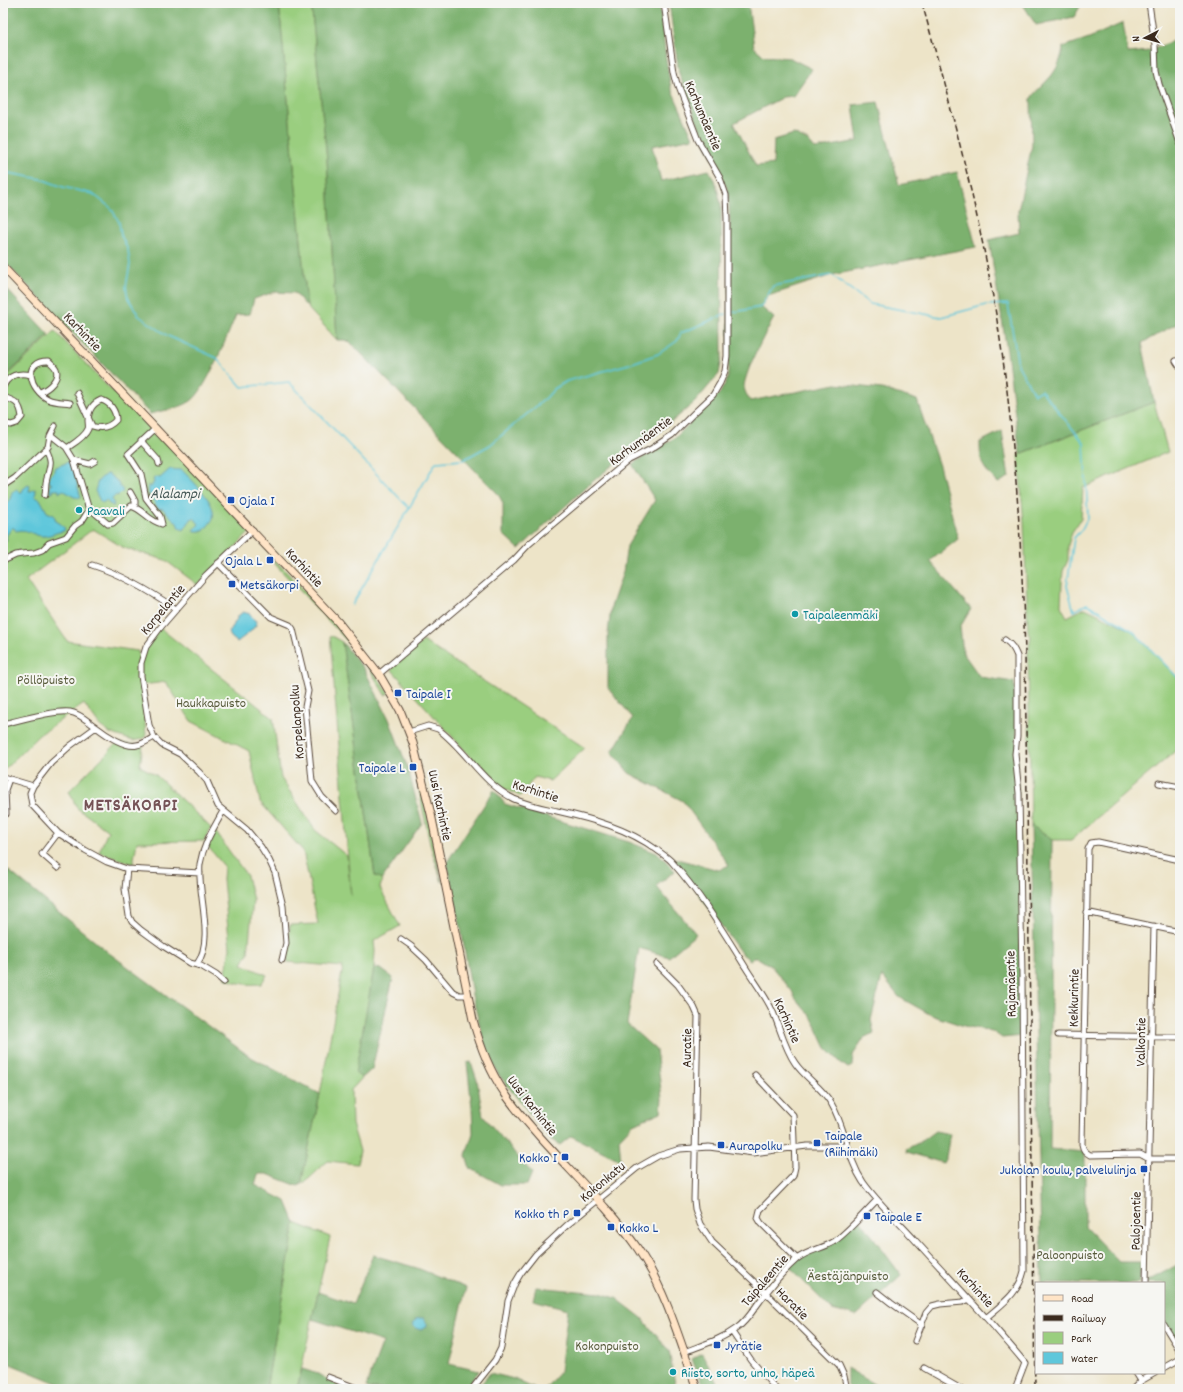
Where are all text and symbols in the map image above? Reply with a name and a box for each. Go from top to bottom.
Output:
north arrow [1125,18,1165,58]
text: N [1129,35,1145,42]
street label: Karhumäentie [679,78,726,154]
street label: Karhintie [58,308,105,356]
street label: Karhumäentie [605,412,677,471]
water label: Alalampi [150,484,202,506]
place label: Ojala I [239,492,275,512]
marker: Ojala I [226,495,236,505]
place label: Paavali [87,502,125,522]
marker: Paavali [74,505,84,515]
street label: Karhintie [280,544,327,593]
place label: Ojala L [225,552,262,572]
marker: Ojala L [265,555,275,565]
place label: Metsäkorpi [240,576,299,596]
marker: Metsäkorpi [227,579,237,589]
street label: Korpelantie [136,581,191,640]
place label: Taipaleenmäki [803,606,878,626]
marker: Taipaleenmäki [790,609,800,619]
park label: Pöllöpuisto [17,671,75,691]
street label: Korpelanpolku [285,684,311,760]
place label: Taipale I [406,685,451,705]
marker: Taipale I [393,688,403,698]
park label: Haukkapuisto [176,694,246,714]
place label: Taipale L [359,759,405,779]
marker: Taipale L [408,762,418,772]
street label: Uusi Karhintie [422,768,456,843]
street label: Karhintie [510,775,561,809]
district label: METSÄKORPI [84,794,178,819]
street label: Rajamäentie [1001,950,1023,1018]
street label: Kekkurintie [1064,969,1086,1027]
street label: Karhintie [767,995,805,1047]
street label: Valkontie [1132,1017,1152,1067]
street label: Auratie [678,1028,698,1068]
street label: Uusi Karhintie [501,1072,561,1141]
place label: Taipale (Riihimäki) [825,1127,878,1163]
place label: Aurapolku [729,1137,782,1157]
marker: Taipale (Riihimäki) [812,1138,822,1148]
marker: Aurapolku [716,1140,726,1150]
place label: Kokko I [519,1149,558,1169]
marker: Kokko I [560,1152,570,1162]
street label: Kokonkatu [576,1157,631,1208]
place label: Jukolan koulu, palvelulinja [1000,1161,1136,1181]
marker: Jukolan koulu, palvelulinja [1139,1164,1149,1174]
street label: Palojoentie [1126,1191,1148,1251]
place label: Kokko th P [514,1205,569,1225]
marker: Kokko th P [572,1208,582,1218]
place label: Taipale E [875,1208,922,1228]
marker: Taipale E [862,1211,872,1221]
place label: Kokko L [619,1219,659,1239]
marker: Kokko L [606,1222,616,1232]
park label: Paloonpuisto [1036,1246,1104,1266]
street label: Taipaleentie [737,1251,794,1312]
street label: Karhintie [951,1264,998,1313]
park label: Äestäjänpuisto [808,1267,888,1287]
legend [1035,1282,1165,1374]
street label: Haratie [771,1283,813,1325]
text: Road [1071,1291,1093,1308]
text: Railway [1071,1311,1107,1328]
text: Park [1071,1331,1092,1348]
park label: Kokonpuisto [575,1337,639,1357]
place label: Jyrätie [725,1337,762,1357]
marker: Jyrätie [712,1340,722,1350]
text: Water [1071,1351,1098,1368]
place label: Riisto, sorto, unho, häpeä [681,1364,815,1384]
marker: Riisto, sorto, unho, häpeä [668,1367,678,1377]

